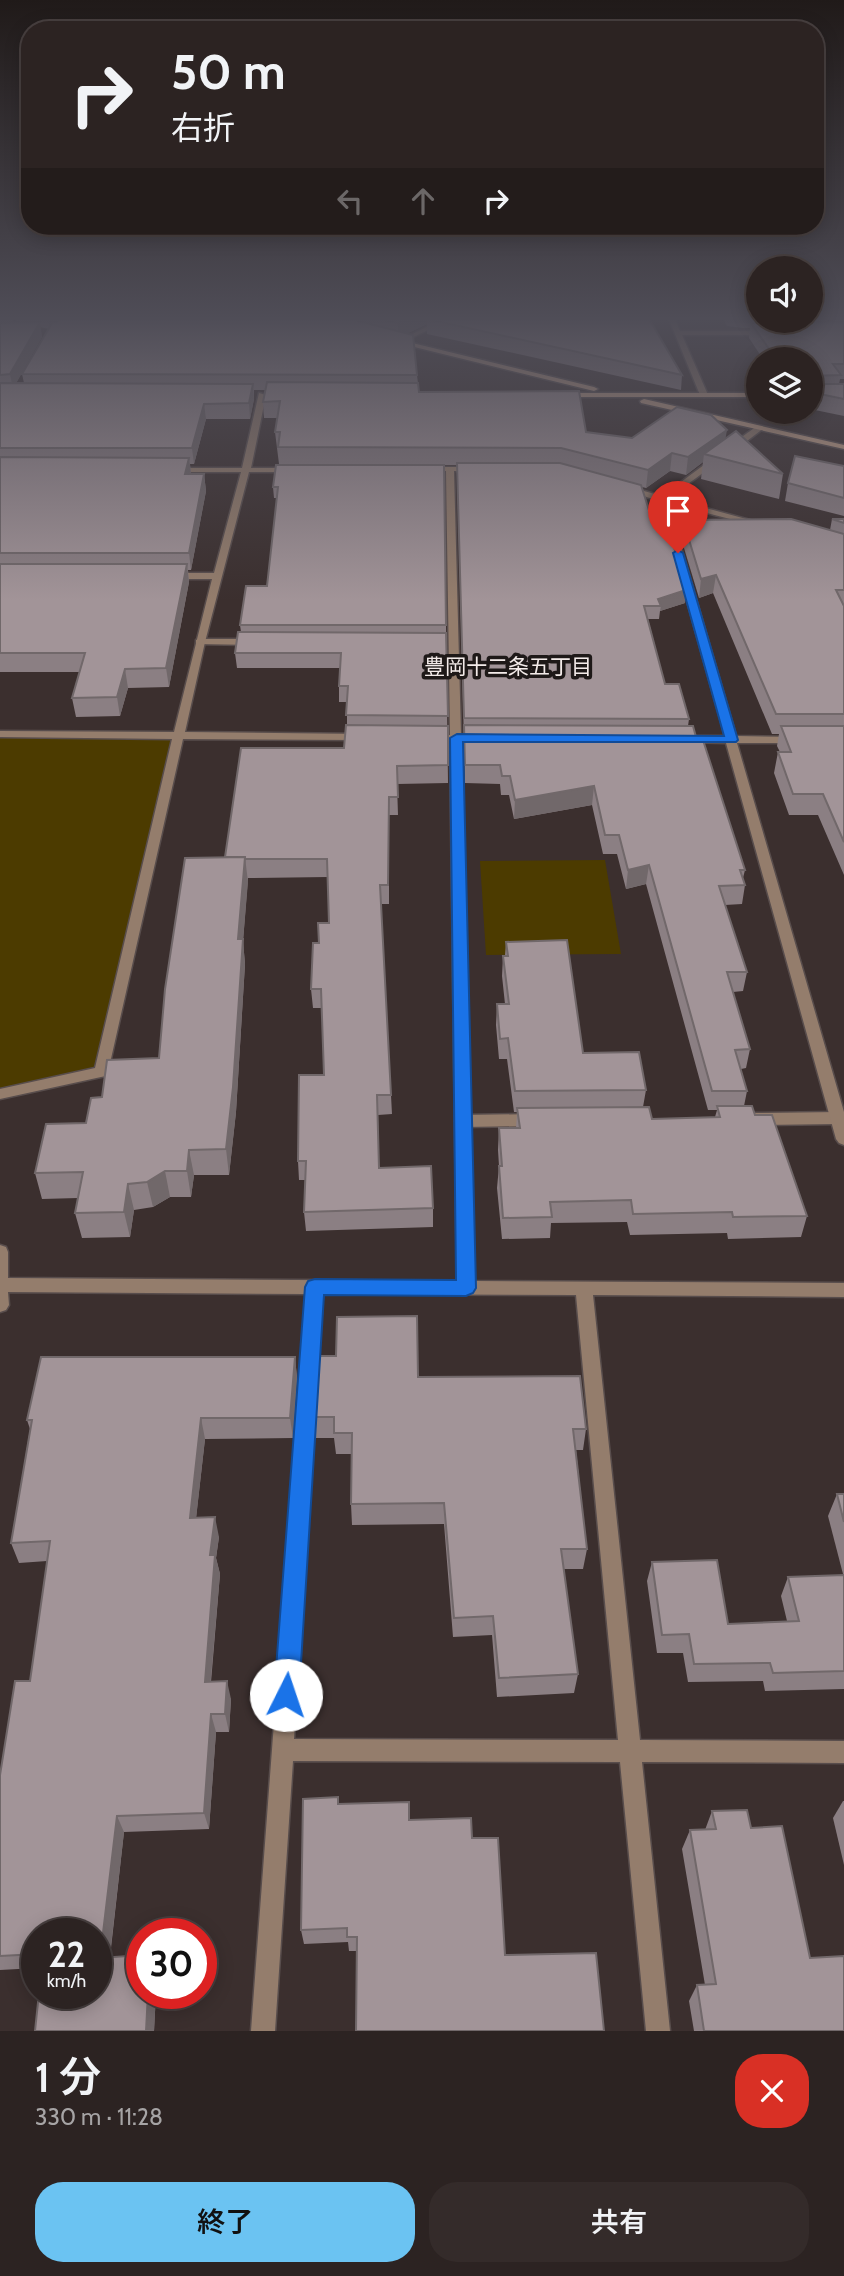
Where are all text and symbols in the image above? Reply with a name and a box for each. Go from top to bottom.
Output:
text: 50 m [171,42,286,101]
icon: right [56,49,147,140]
text: 右折 [171,108,235,147]
icon: left [331,182,369,220]
icon: ahead [404,182,442,220]
icon: right [477,182,515,220]
map controls [746,256,823,424]
button: sound [746,256,823,333]
button: layers [746,347,823,424]
pin [648,481,708,553]
icon: arrive [659,492,697,530]
district label: 豊岡十二条五丁目 [424,654,592,679]
position arrow [249,1658,323,1732]
speed limit sign: 30 [126,1918,217,2009]
text: 22 [48,1933,85,1976]
text: km/h [47,1970,86,1992]
text: 1 分 [35,2051,101,2103]
button: close [735,2054,809,2128]
text: 330 m · 11:28 [35,2103,163,2131]
button: 終了 [35,2182,415,2262]
button: 共有 [429,2182,809,2262]

